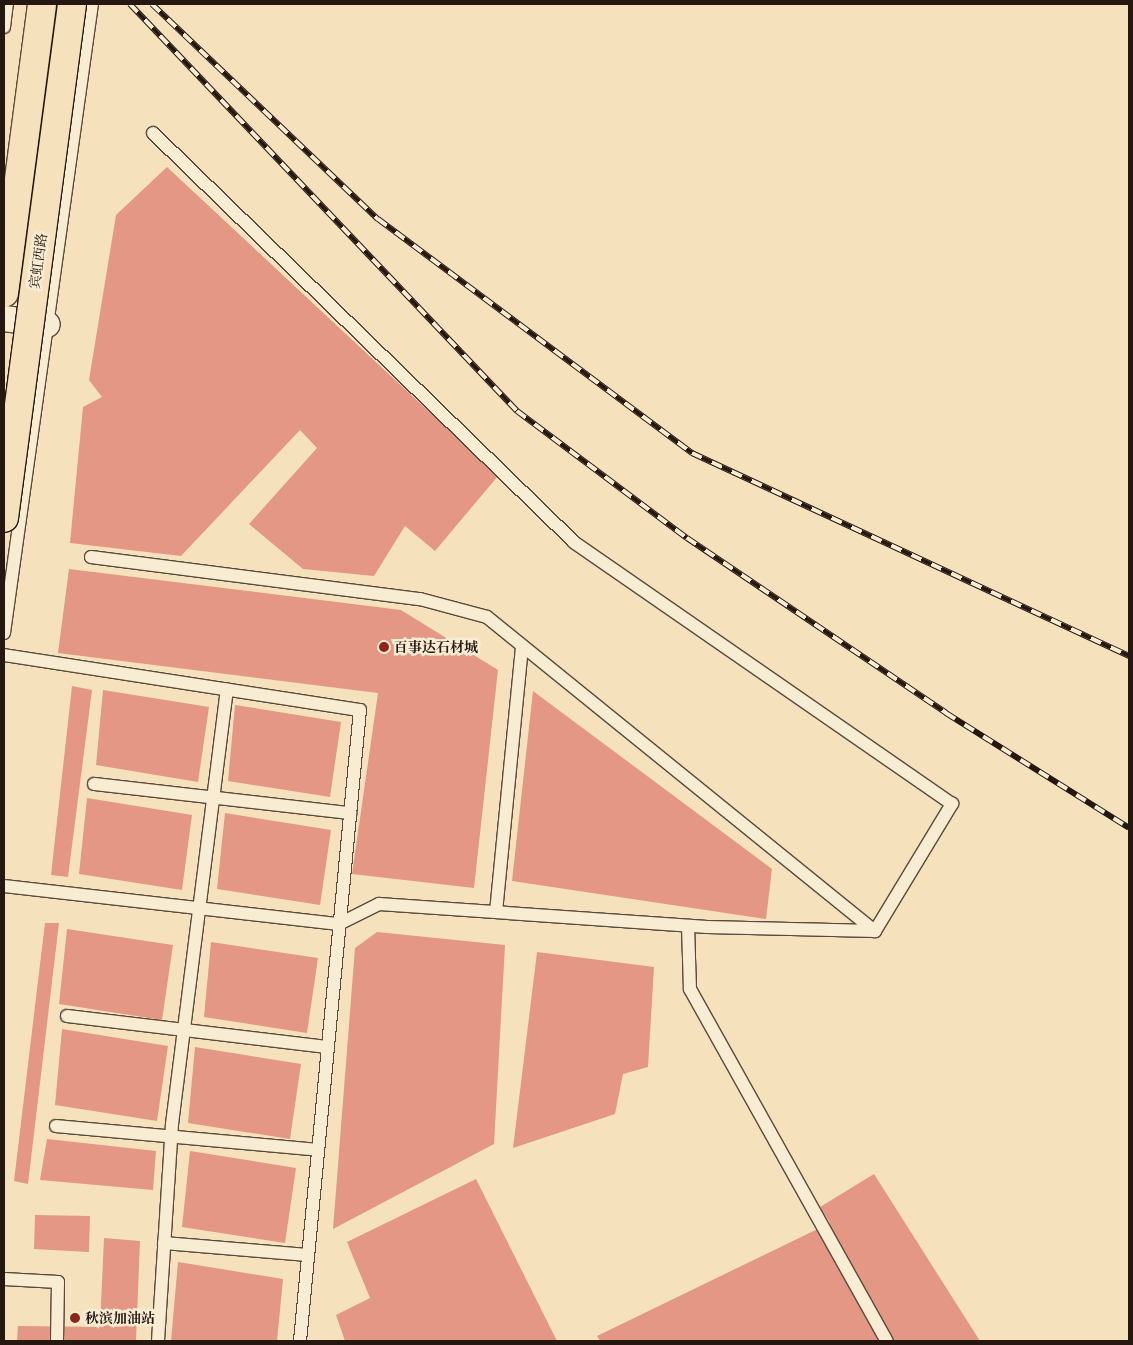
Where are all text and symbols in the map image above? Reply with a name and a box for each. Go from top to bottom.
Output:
street label: 宾虹西路 [26,232,50,290]
place label: 百事达石材城 [394,639,478,655]
marker: 百事达石材城 [378,641,390,653]
place label: 秋滨加油站 [85,1310,155,1326]
marker: 秋滨加油站 [69,1312,81,1324]

